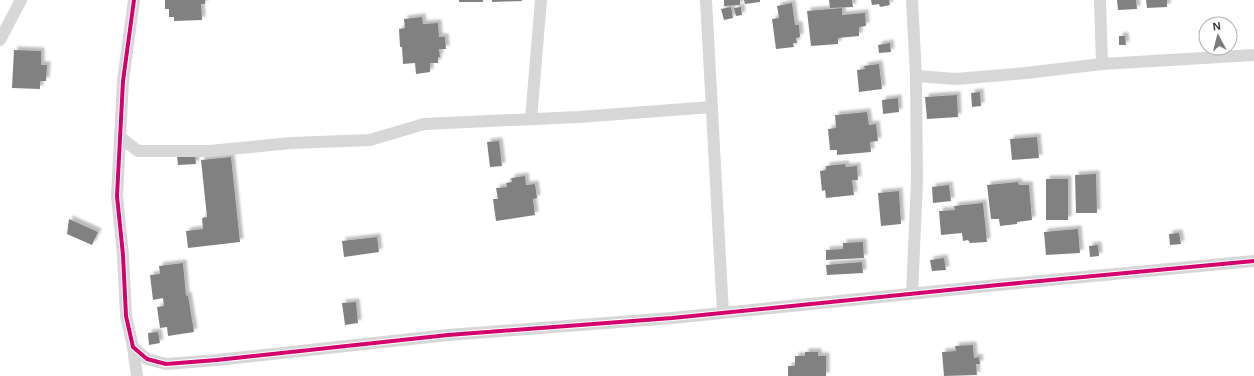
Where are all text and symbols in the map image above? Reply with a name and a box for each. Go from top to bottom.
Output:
north arrow [1198,16,1238,56]
text: N [1212,20,1222,33]

